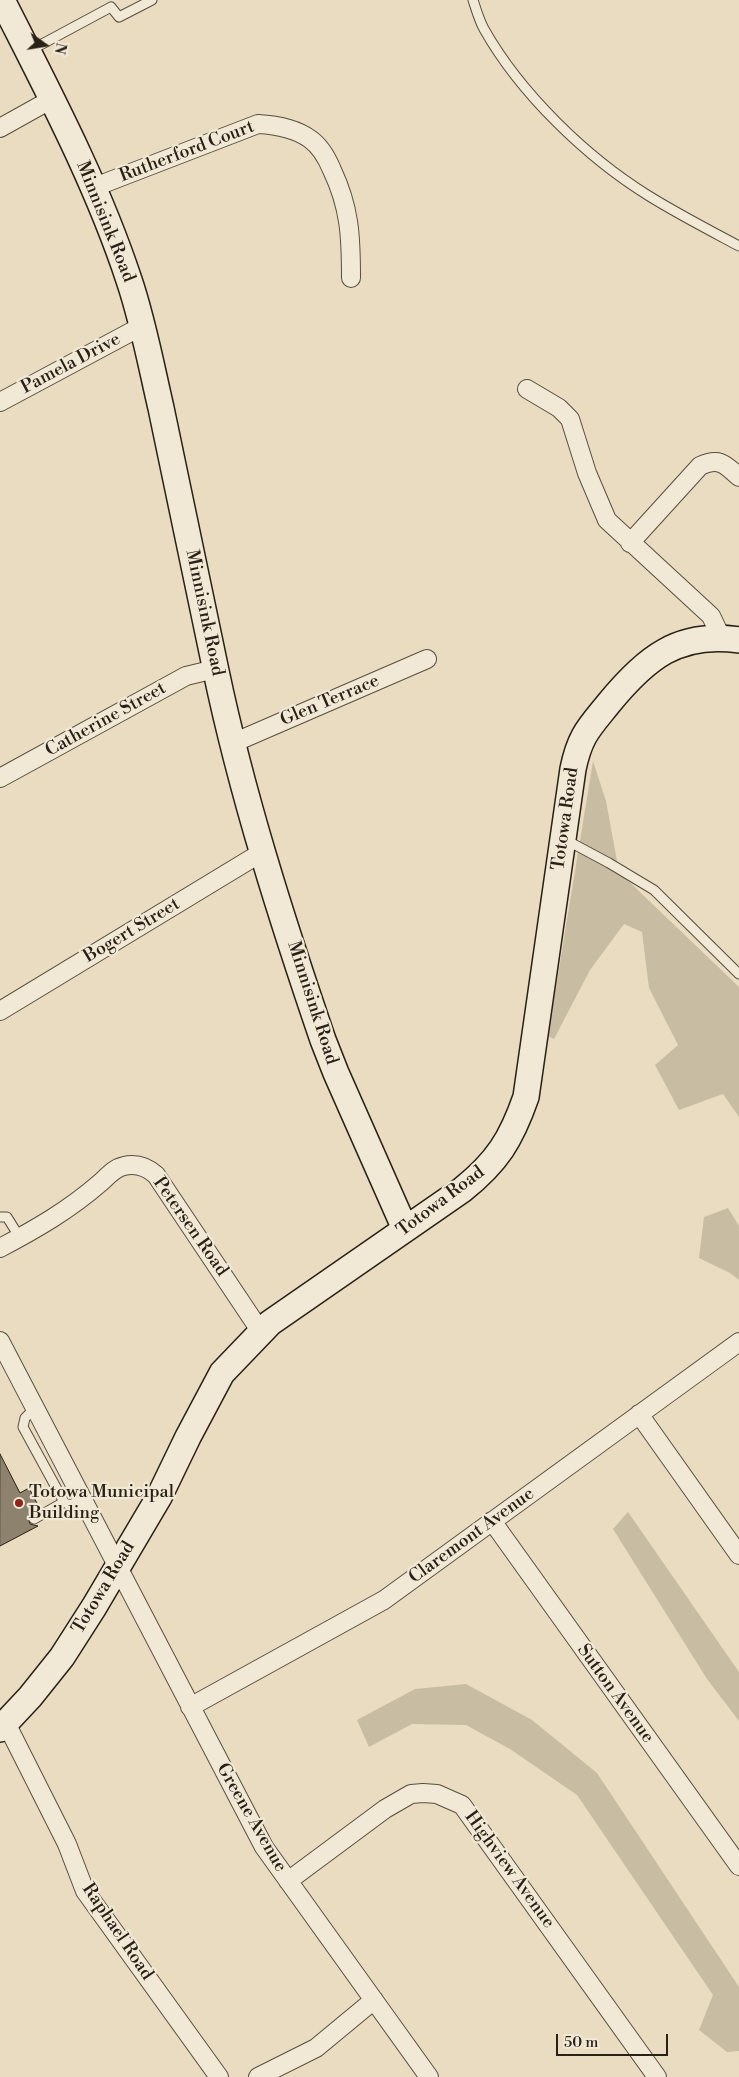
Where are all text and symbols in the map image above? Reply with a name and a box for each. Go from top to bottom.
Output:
north arrow [20,20,70,70]
text: N [50,41,70,56]
street label: Rutherford Court [117,116,257,188]
street label: Minnisink Road [71,158,139,286]
street label: Pamela Drive [18,329,124,399]
street label: Minnisink Road [180,548,228,678]
street label: Glen Terrace [277,670,383,732]
street label: Catherine Street [42,678,170,762]
street label: Totowa Road [548,766,584,872]
street label: Bogert Street [80,894,184,968]
street label: Minnisink Road [282,938,342,1068]
street label: Totowa Road [393,1162,489,1242]
street label: Petersen Road [148,1173,232,1281]
place label: Totowa Municipal Building [29,1482,174,1525]
street label: Claremont Avenue [405,1483,539,1589]
marker: Totowa Municipal Building [13,1497,25,1509]
street label: Totowa Road [68,1538,140,1638]
street label: Sutton Avenue [572,1640,658,1748]
street label: Greene Avenue [211,1760,291,1876]
street label: Highview Avenue [459,1807,559,1933]
street label: Raphael Road [77,1879,157,1985]
scale bar [559,2024,672,2056]
text: 50 m [564,2033,598,2052]

